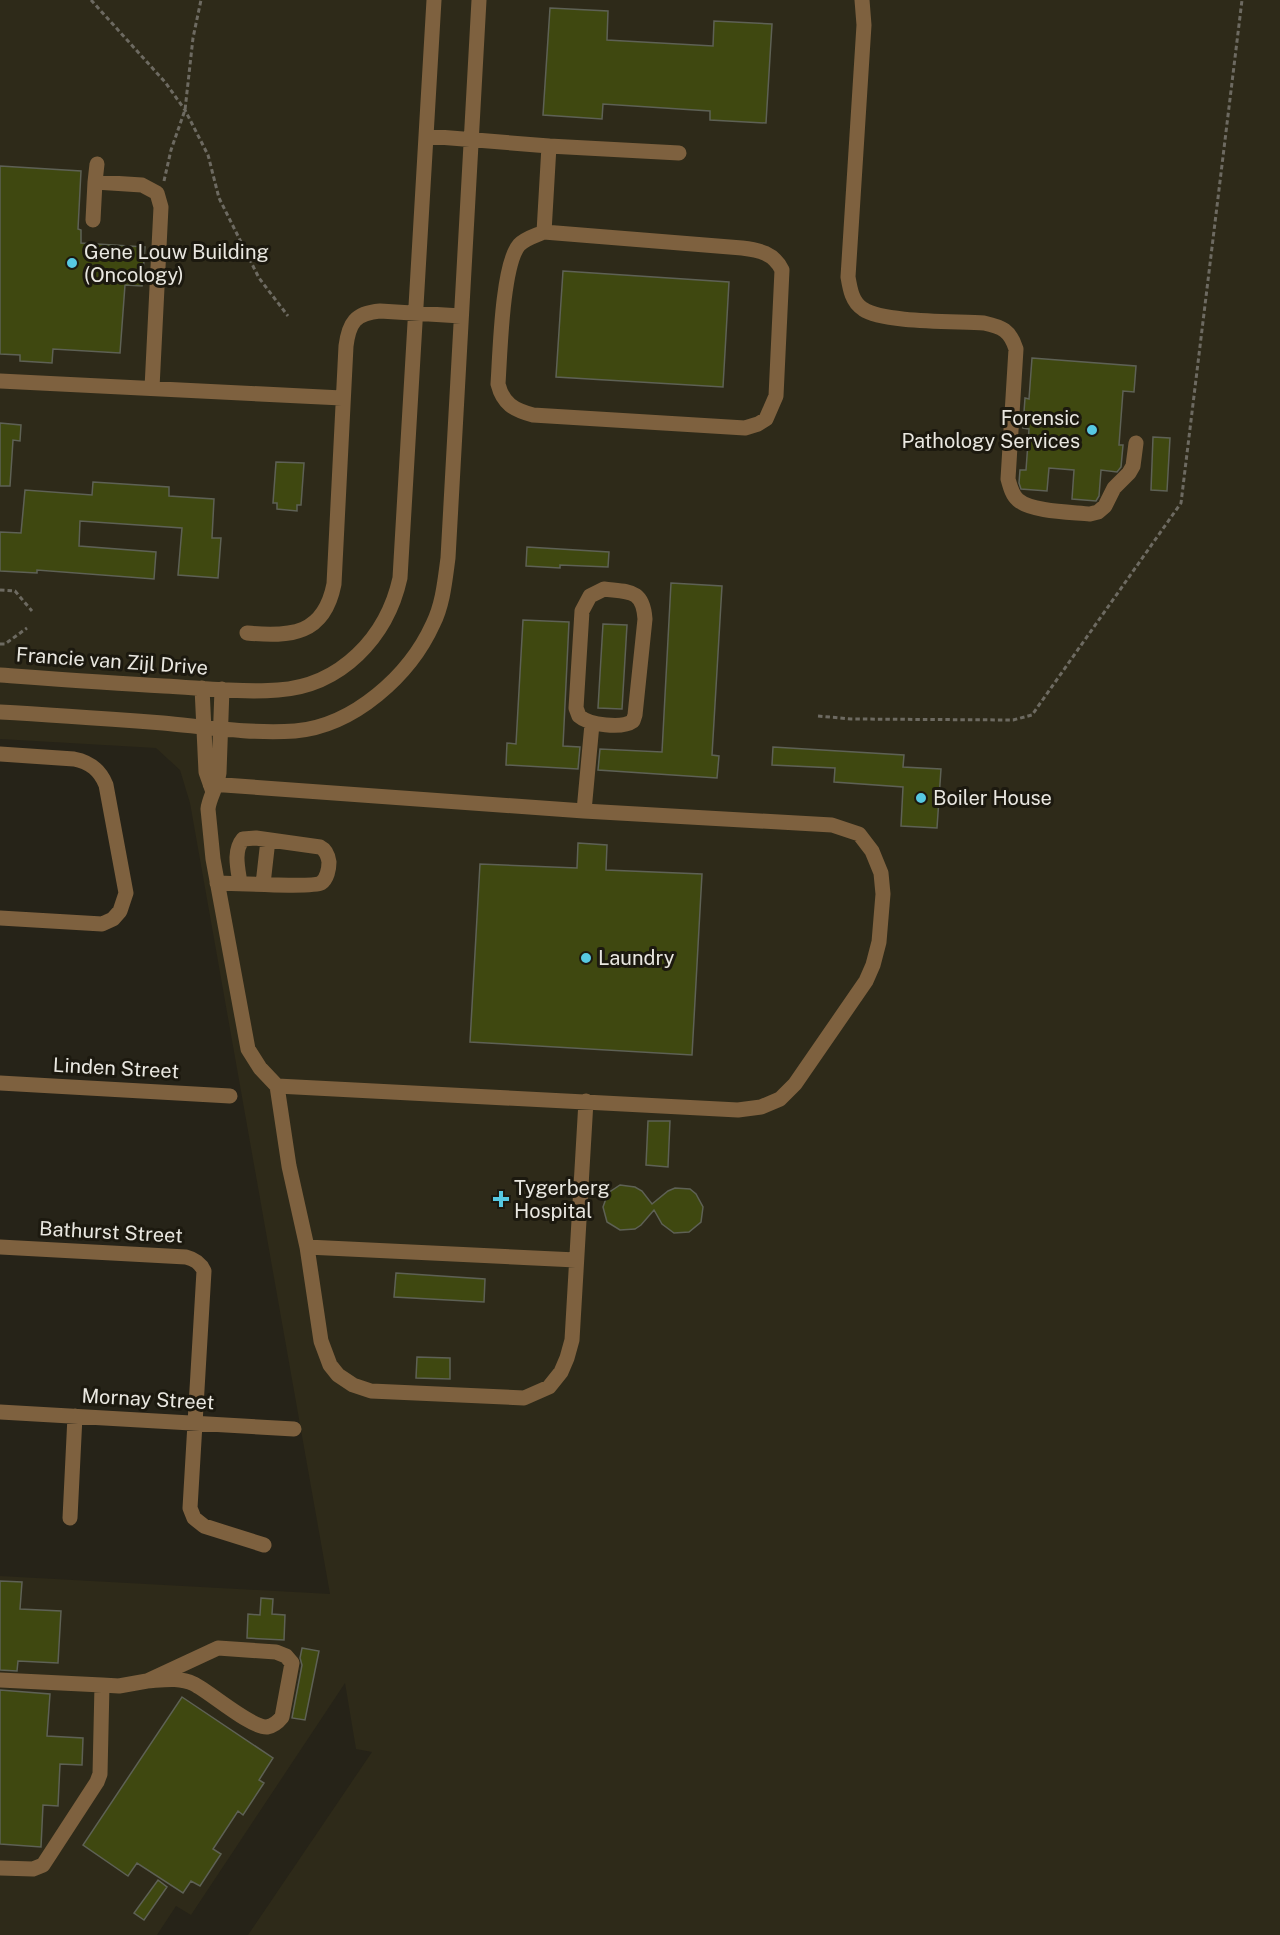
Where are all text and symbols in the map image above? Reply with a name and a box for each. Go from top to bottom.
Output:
place label: Gene Louw Building (Oncology) [84,240,269,287]
marker: Gene Louw Building (Oncology) [65,256,79,270]
place label: Forensic Pathology Services [901,406,1080,453]
marker: Forensic Pathology Services [1085,423,1099,437]
street label: Francie van Zijl Drive [15,642,209,680]
place label: Boiler House [933,786,1052,810]
marker: Boiler House [914,791,928,805]
place label: Laundry [598,946,675,970]
marker: Laundry [579,951,593,965]
street label: Linden Street [52,1053,180,1083]
place label: Tygerberg Hospital [514,1176,610,1223]
marker: Tygerberg Hospital [492,1190,510,1208]
street label: Bathurst Street [39,1216,183,1248]
street label: Mornay Street [81,1384,215,1414]

